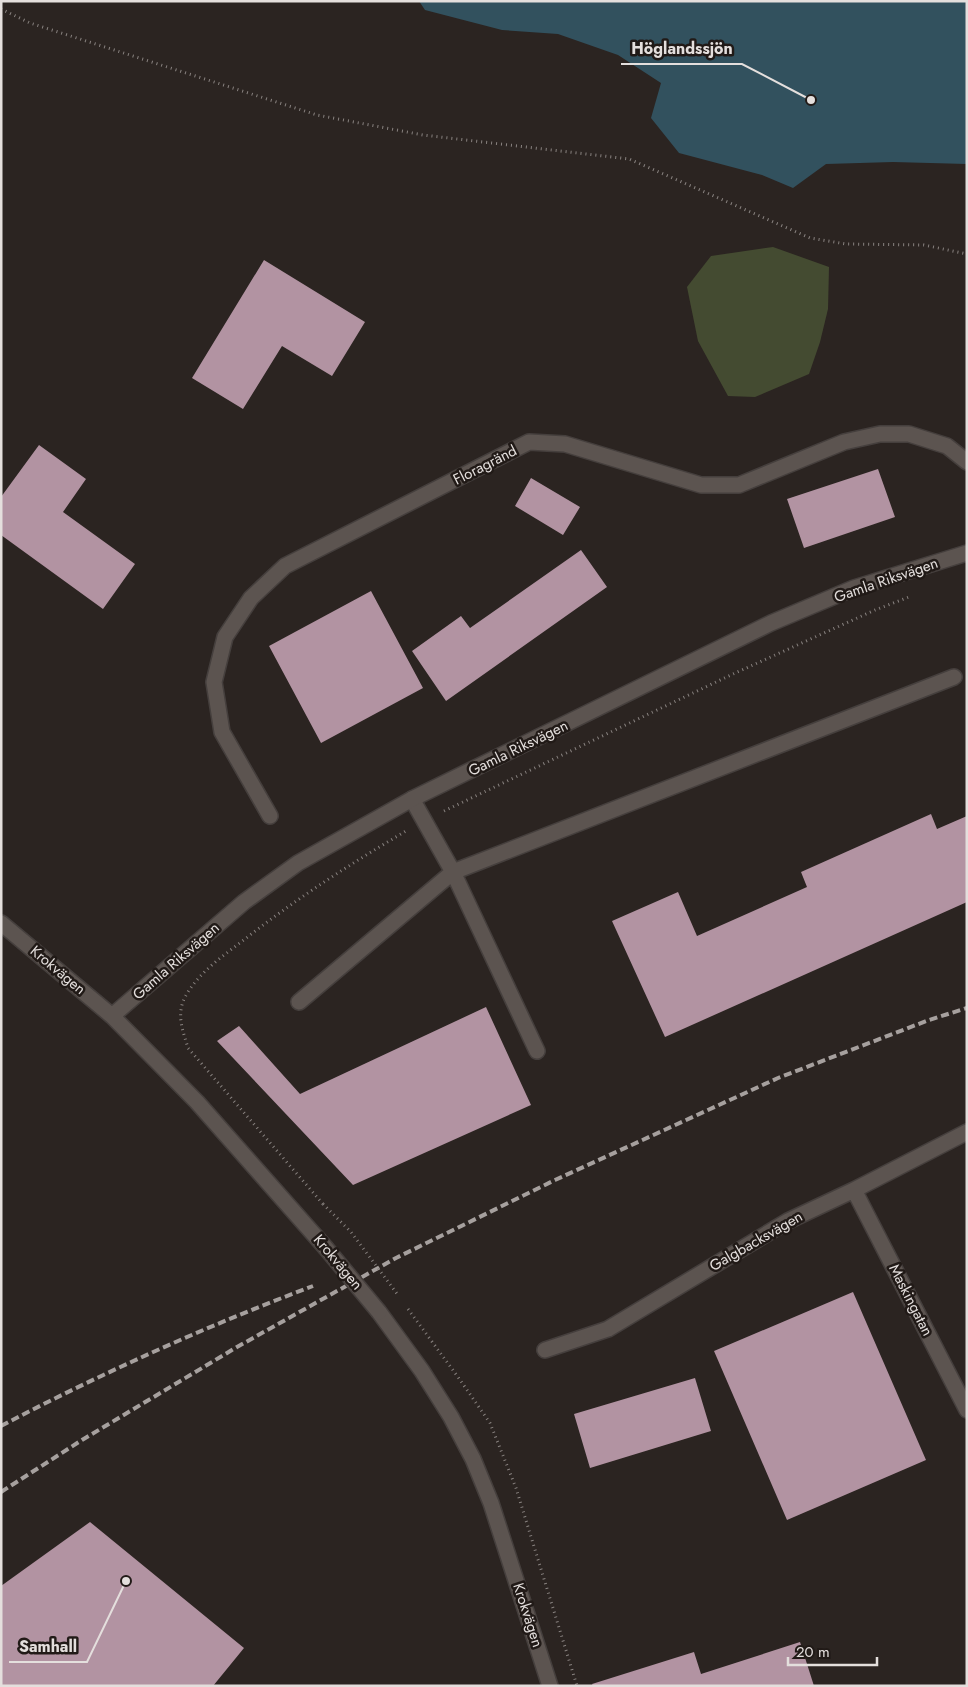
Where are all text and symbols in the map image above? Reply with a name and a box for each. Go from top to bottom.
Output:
callout: Höglandssjön [621,33,742,64]
text: Höglandssjön [631,37,733,60]
street label: Floragränd [449,440,521,490]
street label: Gamla Riksvägen [831,552,941,608]
street label: Gamla Riksvägen [464,714,572,782]
street label: Gamla Riksvägen [128,917,224,1005]
street label: Krokvägen [25,940,91,1000]
street label: Galgbacksvägen [705,1205,807,1277]
street label: Krokvägen [308,1229,368,1295]
street label: Maskingatan [883,1260,939,1340]
street label: Krokvägen [507,1580,549,1650]
callout: Samhall [9,1631,87,1662]
scale bar [788,1634,877,1666]
text: Samhall [19,1635,77,1658]
text: 20 m [796,1641,830,1663]

